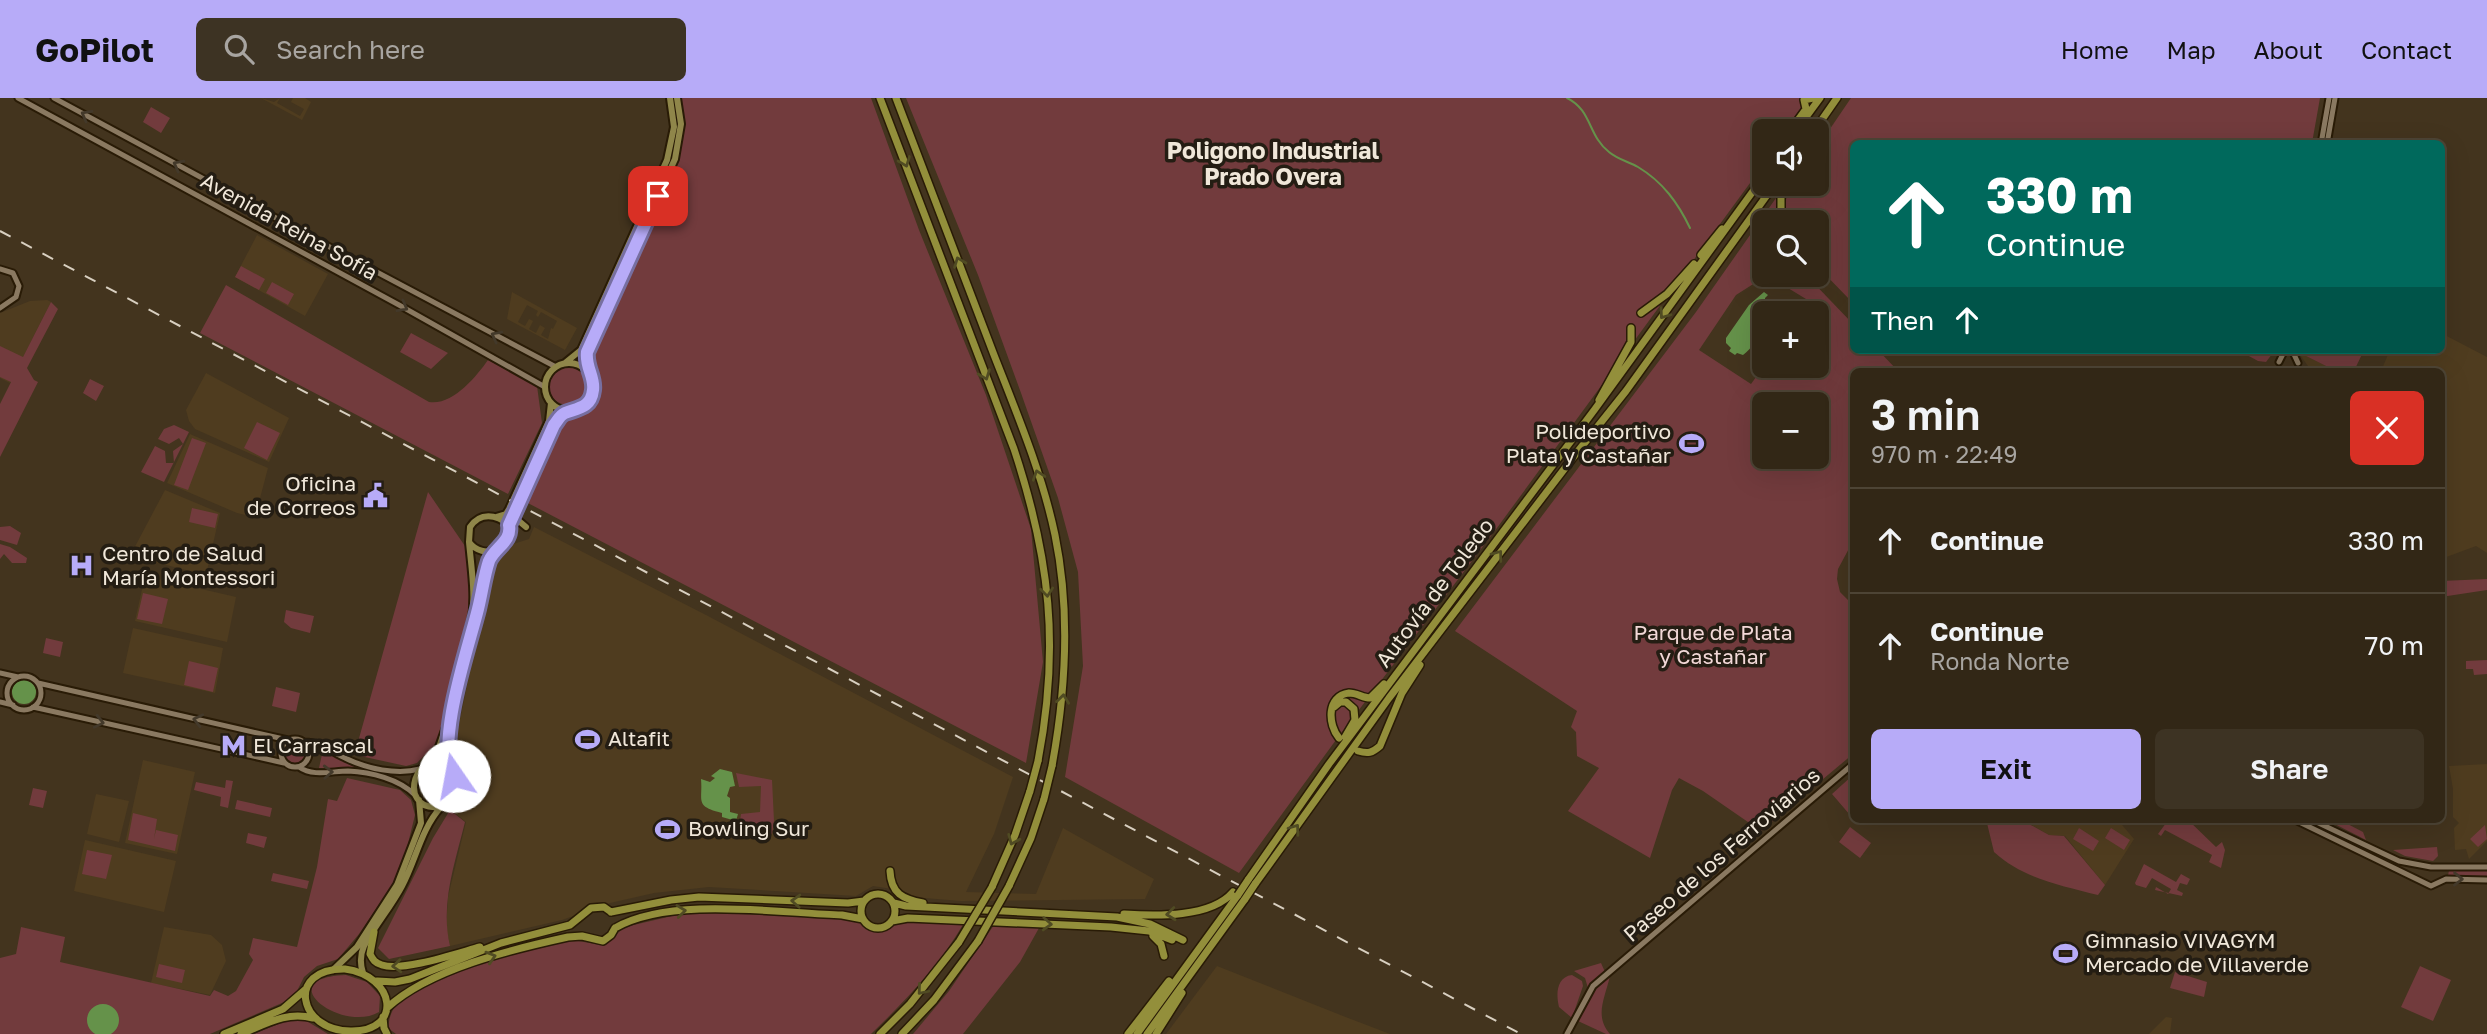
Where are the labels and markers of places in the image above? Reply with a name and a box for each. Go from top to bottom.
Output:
pin [628,166,688,226]
place label: Polideportivo Plata y Castañar [1506,418,1671,468]
sports icon: Polideportivo Plata y Castañar [1677,430,1705,458]
place label: Oficina de Correos [247,470,356,520]
public building icon: Oficina de Correos [362,482,390,510]
place label: Centro de Salud María Montessori [102,540,275,590]
hospital icon: Centro de Salud María Montessori [68,552,96,580]
sports icon: Altafit [574,725,602,753]
place label: Altafit [608,725,670,751]
metro station icon: El Carrascal [219,732,247,760]
place label: El Carrascal [253,732,373,758]
sports icon: Bowling Sur [654,815,682,843]
place label: Bowling Sur [688,815,809,841]
place label: Gimnasio VIVAGYM Mercado de Villaverde [2085,927,2309,977]
sports icon: Gimnasio VIVAGYM Mercado de Villaverde [2051,939,2079,967]

